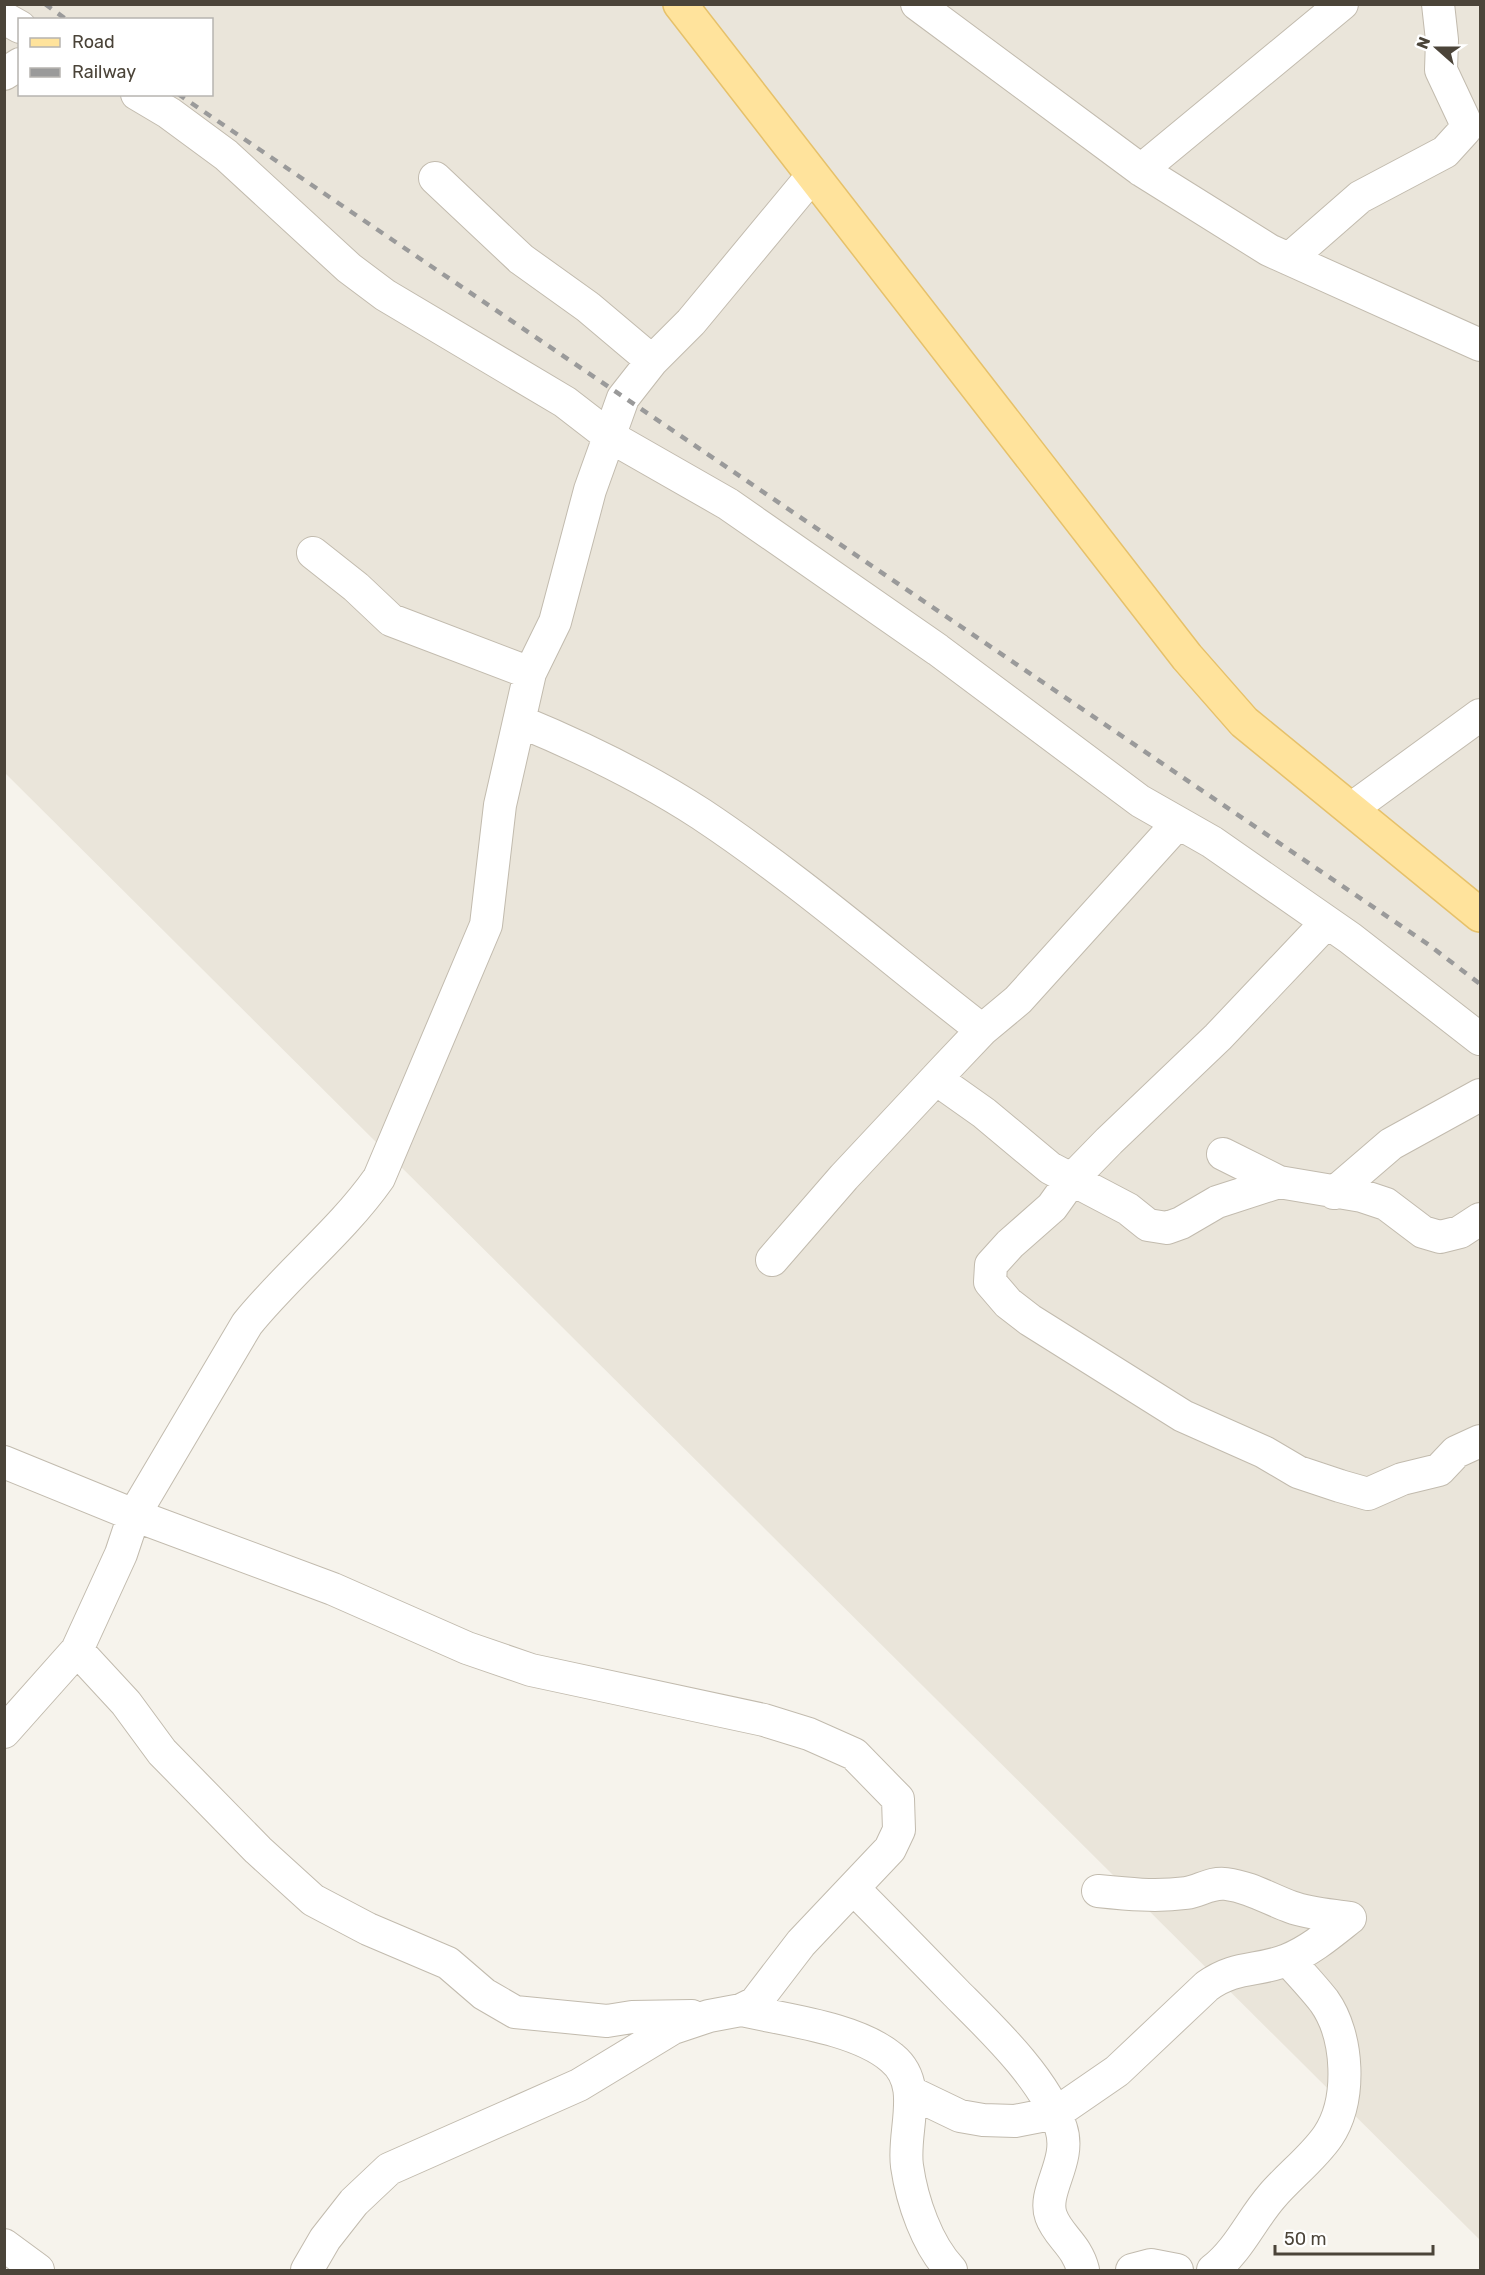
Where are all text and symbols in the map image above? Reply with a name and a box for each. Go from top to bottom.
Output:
legend [18,18,213,96]
north arrow [1407,18,1467,78]
text: Road [72,31,115,53]
text: N [1413,34,1434,52]
text: Railway [72,61,136,83]
scale bar [1275,2218,1432,2256]
text: 50 m [1284,2228,1327,2250]

